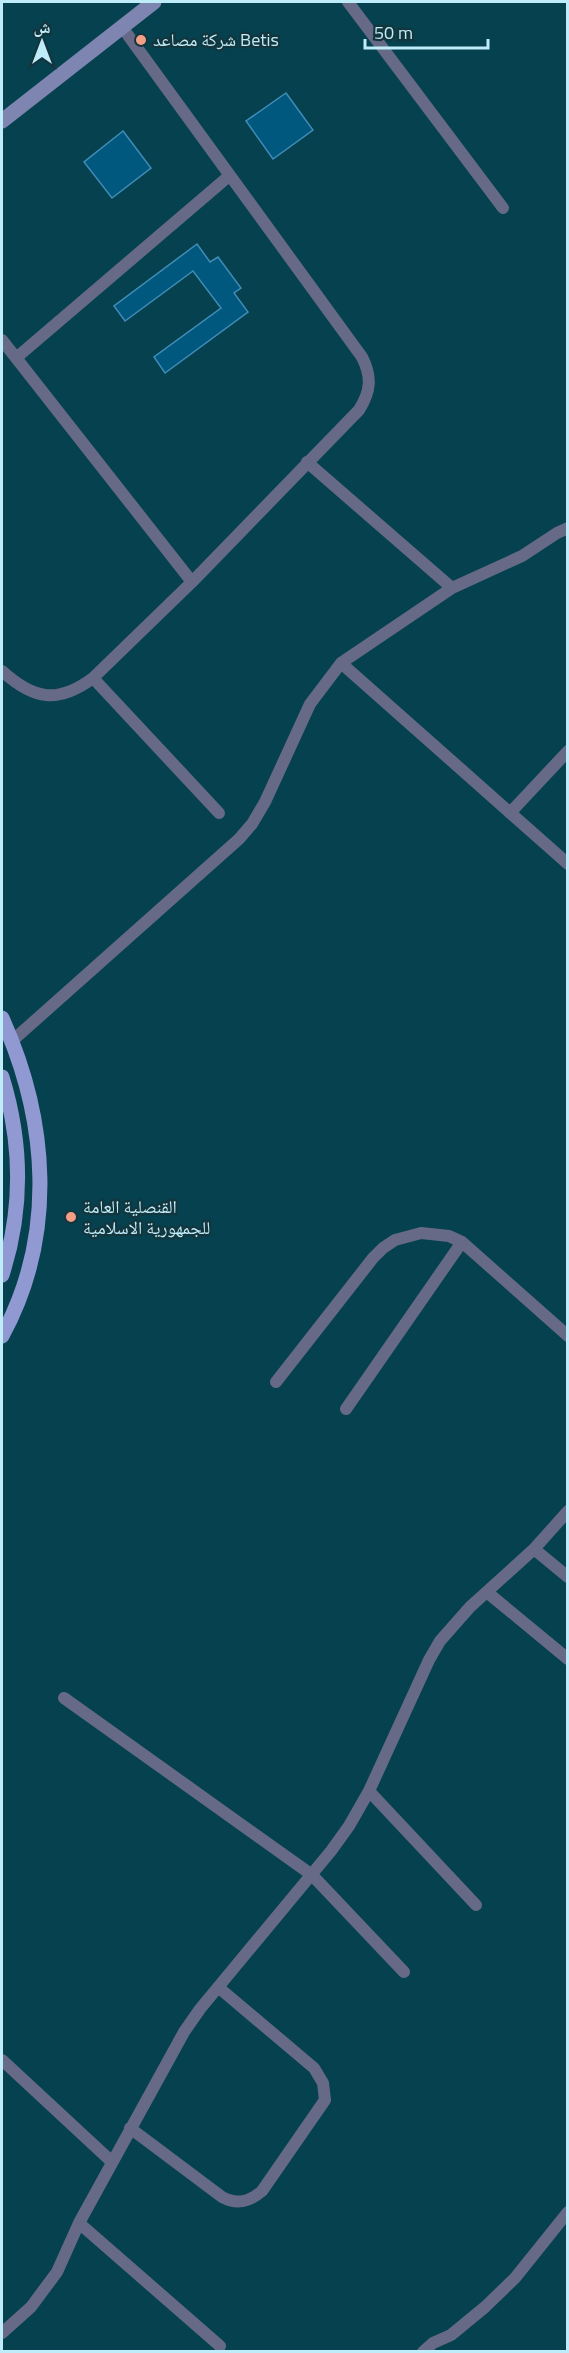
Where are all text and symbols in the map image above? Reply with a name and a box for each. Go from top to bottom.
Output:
north arrow [12,12,72,72]
scale bar [365,12,488,50]
text: ش [34,15,51,39]
text: 50 m [374,19,413,46]
place label: شركة مصاعد Betis [153,26,279,53]
marker: شركة مصاعد Betis [134,33,148,47]
place label: القنصلية العامة للجمهورية الاسلامية [83,1193,210,1241]
marker: القنصلية العامة للجمهورية الاسلامية [64,1210,78,1224]

